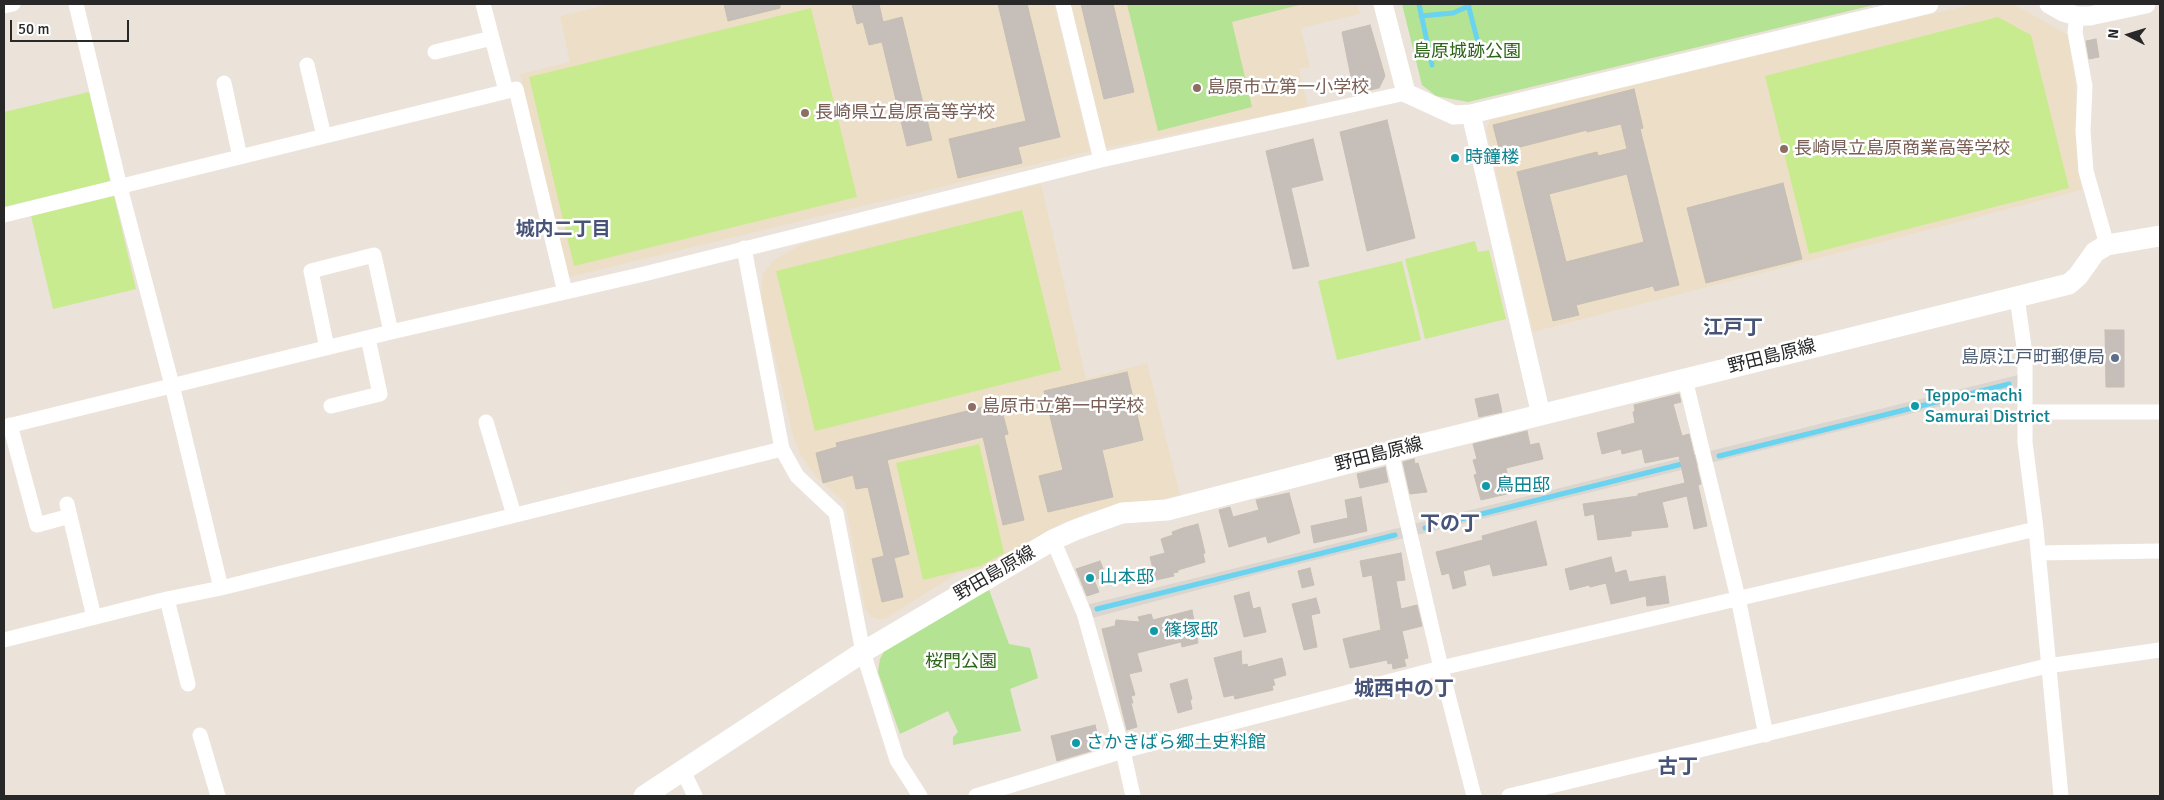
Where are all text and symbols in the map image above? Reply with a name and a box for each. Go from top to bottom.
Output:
scale bar [12,10,131,42]
north arrow [2104,10,2154,60]
text: 50 m [18,20,49,38]
text: N [2105,28,2122,39]
park label: 島原城跡公園 [1413,41,1521,63]
place label: 島原市立第一小学校 [1207,77,1369,99]
marker: 島原市立第一小学校 [1191,82,1203,94]
place label: 長崎県立島原高等学校 [815,102,995,124]
marker: 長崎県立島原高等学校 [799,107,811,119]
place label: 長崎県立島原商業高等学校 [1794,138,2010,160]
marker: 長崎県立島原商業高等学校 [1778,143,1790,155]
place label: 時鐘楼 [1465,147,1519,169]
marker: 時鐘楼 [1449,152,1461,164]
district label: 城内二丁目 [516,219,610,241]
district label: 江戸丁 [1703,317,1763,341]
street label: 野田島原線 [1726,336,1818,378]
place label: 島原江戸町郵便局 [1961,347,2105,369]
marker: 島原江戸町郵便局 [2109,352,2121,364]
place label: Teppo-machi Samurai District [1925,385,2050,428]
place label: 島原市立第一中学校 [982,396,1144,418]
marker: Teppo-machi Samurai District [1909,400,1921,412]
marker: 島原市立第一中学校 [966,401,978,413]
street label: 野田島原線 [1333,434,1425,476]
place label: 鳥田邸 [1496,475,1550,497]
marker: 鳥田邸 [1480,480,1492,492]
district label: 下の丁 [1420,513,1480,537]
street label: 野田島原線 [951,542,1039,606]
place label: 山本邸 [1100,567,1154,589]
marker: 山本邸 [1084,572,1096,584]
place label: 篠塚邸 [1164,620,1218,642]
marker: 篠塚邸 [1148,625,1160,637]
park label: 桜門公園 [925,651,997,673]
district label: 城西中の丁 [1354,678,1454,702]
place label: さかきばら郷土史料館 [1086,732,1266,754]
marker: さかきばら郷土史料館 [1070,737,1082,749]
district label: 古丁 [1658,756,1698,780]

